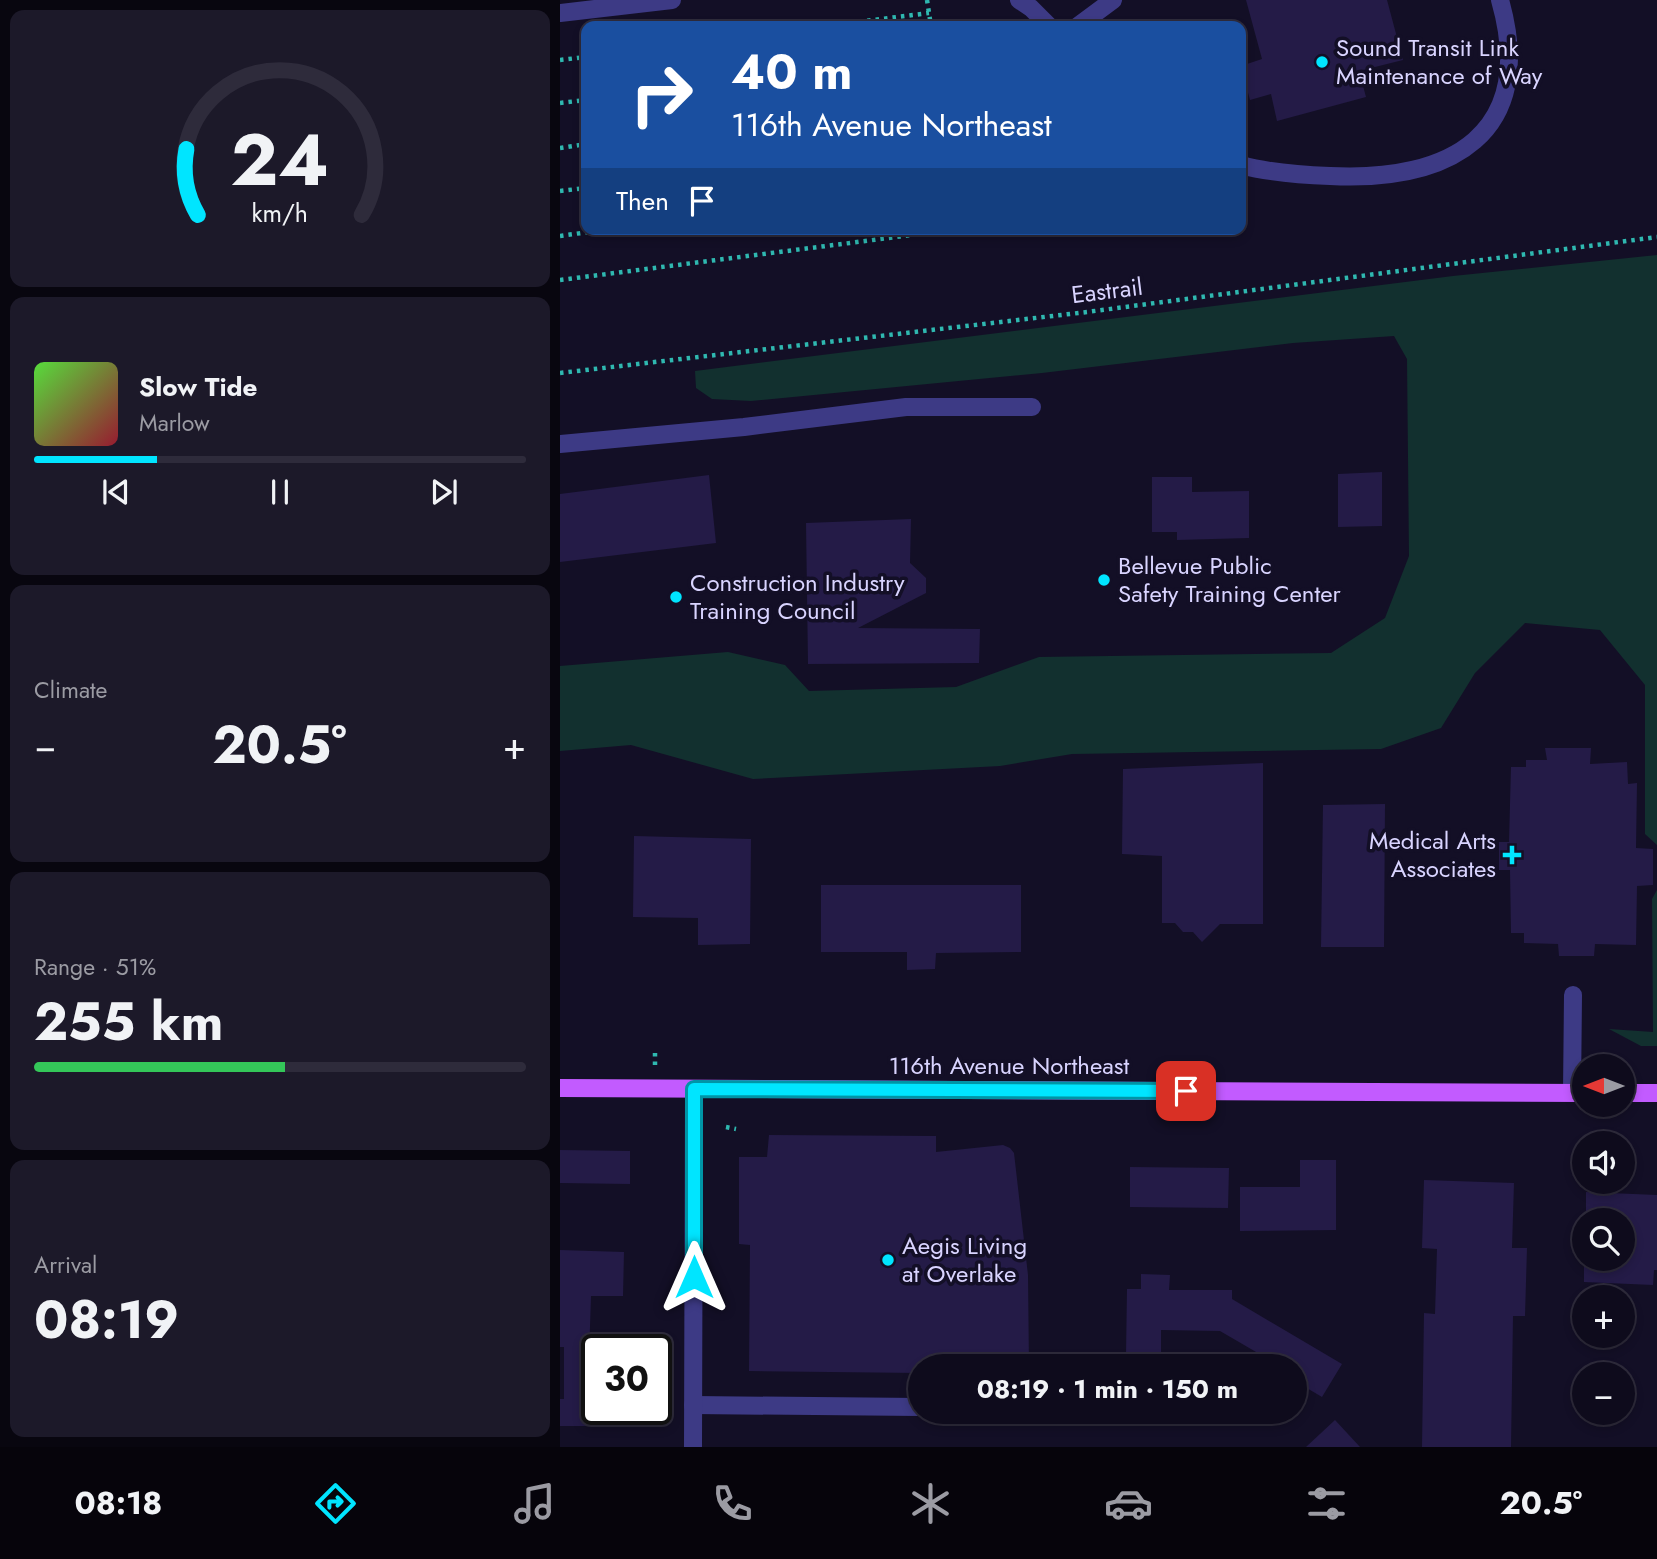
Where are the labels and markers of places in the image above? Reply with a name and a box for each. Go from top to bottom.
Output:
place label: Sound Transit Link Maintenance of Way [1336,30,1543,93]
marker: Sound Transit Link Maintenance of Way [1314,54,1330,70]
place label: Bellevue Public Safety Training Center [1118,548,1342,611]
place label: Construction Industry Training Council [690,565,905,628]
marker: Bellevue Public Safety Training Center [1096,572,1112,588]
marker: Construction Industry Training Council [668,589,684,605]
place label: Medical Arts Associates [1369,823,1496,886]
marker: Medical Arts Associates [1502,845,1522,865]
pin [1156,1061,1216,1121]
place label: Aegis Living at Overlake [902,1228,1027,1291]
marker: Aegis Living at Overlake [880,1252,896,1268]

